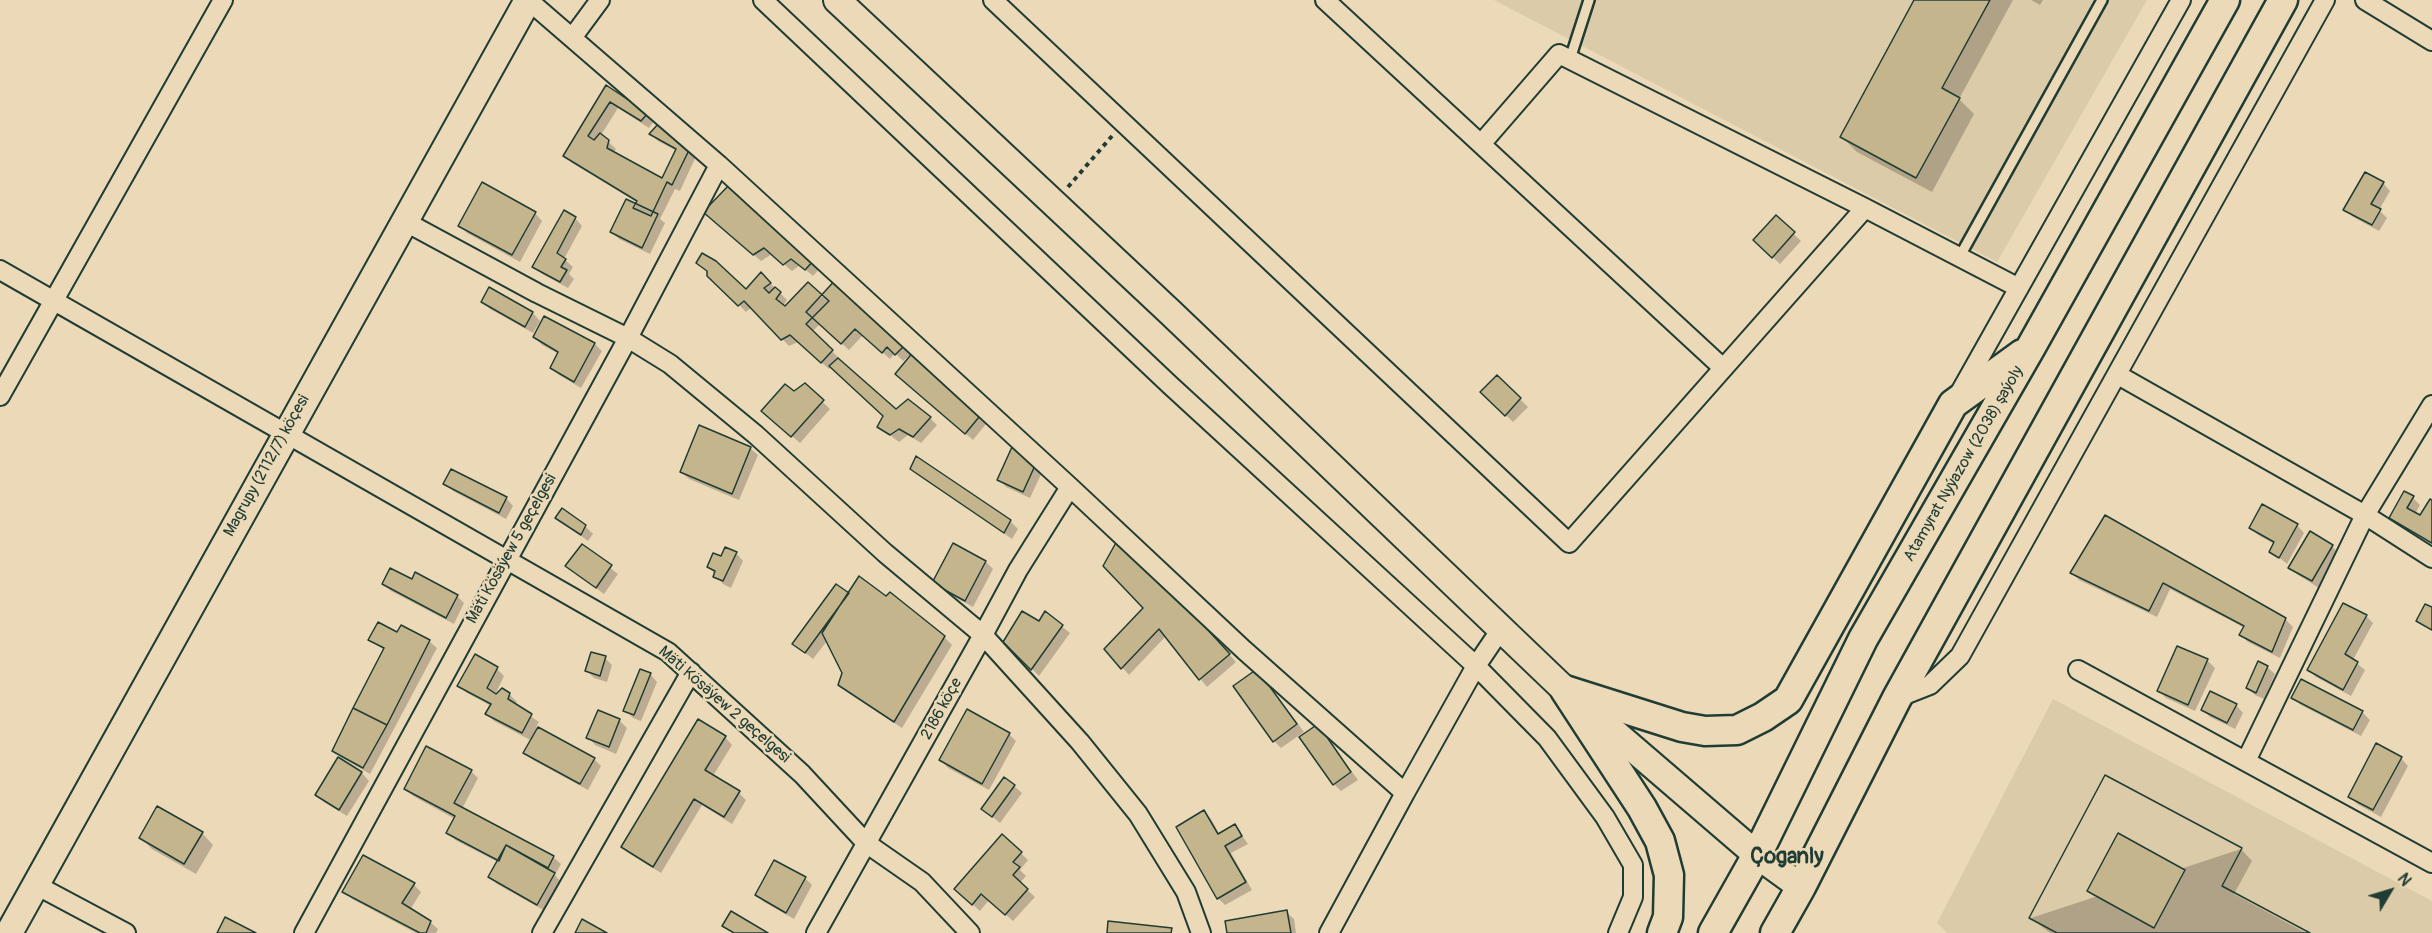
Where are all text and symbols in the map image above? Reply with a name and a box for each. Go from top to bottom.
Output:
street label: Atamyrat Nyýazow (2038) şaýoly [1900,363,2028,565]
street label: Magrupy (2112/7) köçesi [220,392,314,540]
street label: Mäti Kösäýew 5 geçelgesi [463,471,561,627]
street label: Mäti Kösäýew 2 geçelgesi [654,643,794,767]
street label: 2186 köçe [917,675,967,743]
district label: Çoganly [1750,844,1824,870]
north arrow [2360,861,2420,921]
text: N [2393,869,2415,890]

